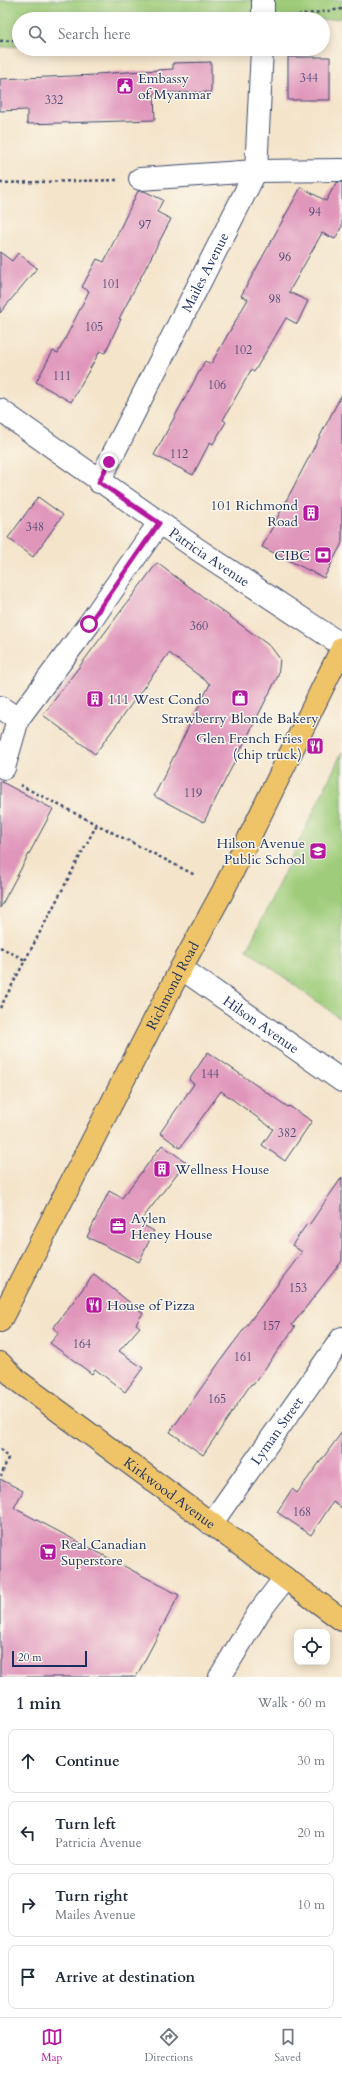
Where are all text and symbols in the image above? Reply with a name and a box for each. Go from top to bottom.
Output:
search box [12,12,330,56]
icon: search [26,23,48,45]
text: Search here [58,24,131,44]
place label: Embassy of Myanmar [138,69,212,104]
house number: 344 [300,70,318,86]
public building icon: Embassy of Myanmar [115,76,135,96]
house number: 332 [45,92,63,108]
house number: 94 [309,204,321,220]
house number: 97 [139,217,151,233]
street label: Mailes Avenue [177,229,233,316]
house number: 96 [279,249,291,265]
house number: 101 [102,276,120,292]
house number: 98 [269,291,281,307]
house number: 105 [85,319,103,335]
house number: 102 [234,342,252,358]
house number: 111 [53,368,71,384]
house number: 106 [208,377,226,393]
house number: 112 [170,446,188,462]
route end [100,453,118,471]
place label: 101 Richmond Road [210,496,299,531]
building icon: 101 Richmond Road [301,503,321,523]
house number: 348 [26,519,44,535]
street label: Patricia Avenue [165,523,253,591]
bank icon: CIBC [313,545,333,565]
place label: CIBC [274,546,310,565]
route start [80,615,98,633]
house number: 360 [190,618,208,634]
shop icon: Strawberry Blonde Bakery [230,688,250,708]
building icon: 111 West Condo [85,689,105,709]
place label: 111 West Condo [108,690,210,709]
place label: Strawberry Blonde Bakery [161,709,319,728]
place label: Glen French Fries (chip truck) [196,729,302,764]
restaurant icon: Glen French Fries (chip truck) [305,736,325,756]
house number: 119 [184,785,202,801]
place label: Hilson Avenue Public School [216,834,305,869]
school or university icon: Hilson Avenue Public School [308,841,328,861]
street label: Richmond Road [142,938,204,1033]
street label: Hilson Avenue [219,991,303,1058]
house number: 144 [201,1066,219,1082]
house number: 382 [278,1125,296,1141]
building icon: Wellness House [152,1159,172,1179]
place label: Wellness House [174,1160,269,1179]
place label: Aylen Heney House [131,1209,213,1244]
office icon: Aylen Heney House [108,1216,128,1236]
house number: 153 [289,1280,307,1296]
restaurant icon: House of Pizza [84,1295,104,1315]
place label: House of Pizza [107,1296,195,1315]
house number: 157 [262,1318,280,1334]
house number: 164 [73,1336,91,1352]
house number: 161 [234,1349,252,1365]
house number: 165 [208,1391,226,1407]
street label: Lyman Street [246,1393,308,1469]
street label: Kirkwood Avenue [120,1453,219,1534]
house number: 168 [293,1504,311,1520]
place label: Real Canadian Superstore [61,1535,147,1570]
supermarket icon: Real Canadian Superstore [38,1542,58,1562]
map controls [294,1629,330,1665]
button: locate [294,1629,330,1665]
scale bar [12,1649,87,1668]
text: 20 m [18,1650,42,1665]
text: 1 min [16,1692,61,1715]
text: Walk · 60 m [258,1694,326,1712]
icon: ahead [17,1750,39,1772]
text: Continue [55,1751,120,1771]
text: 30 m [297,1752,325,1770]
text: Turn left [55,1814,116,1834]
icon: left [17,1822,39,1844]
text: 20 m [297,1824,325,1842]
text: Patricia Avenue [55,1834,142,1852]
text: Turn right [55,1886,128,1906]
icon: right [17,1894,39,1916]
text: 10 m [297,1896,325,1914]
text: Mailes Avenue [55,1906,136,1924]
icon: arrive [17,1966,39,1988]
text: Arrive at destination [55,1967,195,1987]
tab: Map [41,2026,63,2065]
tab: Directions [144,2026,193,2065]
tab: Saved [275,2026,301,2065]

